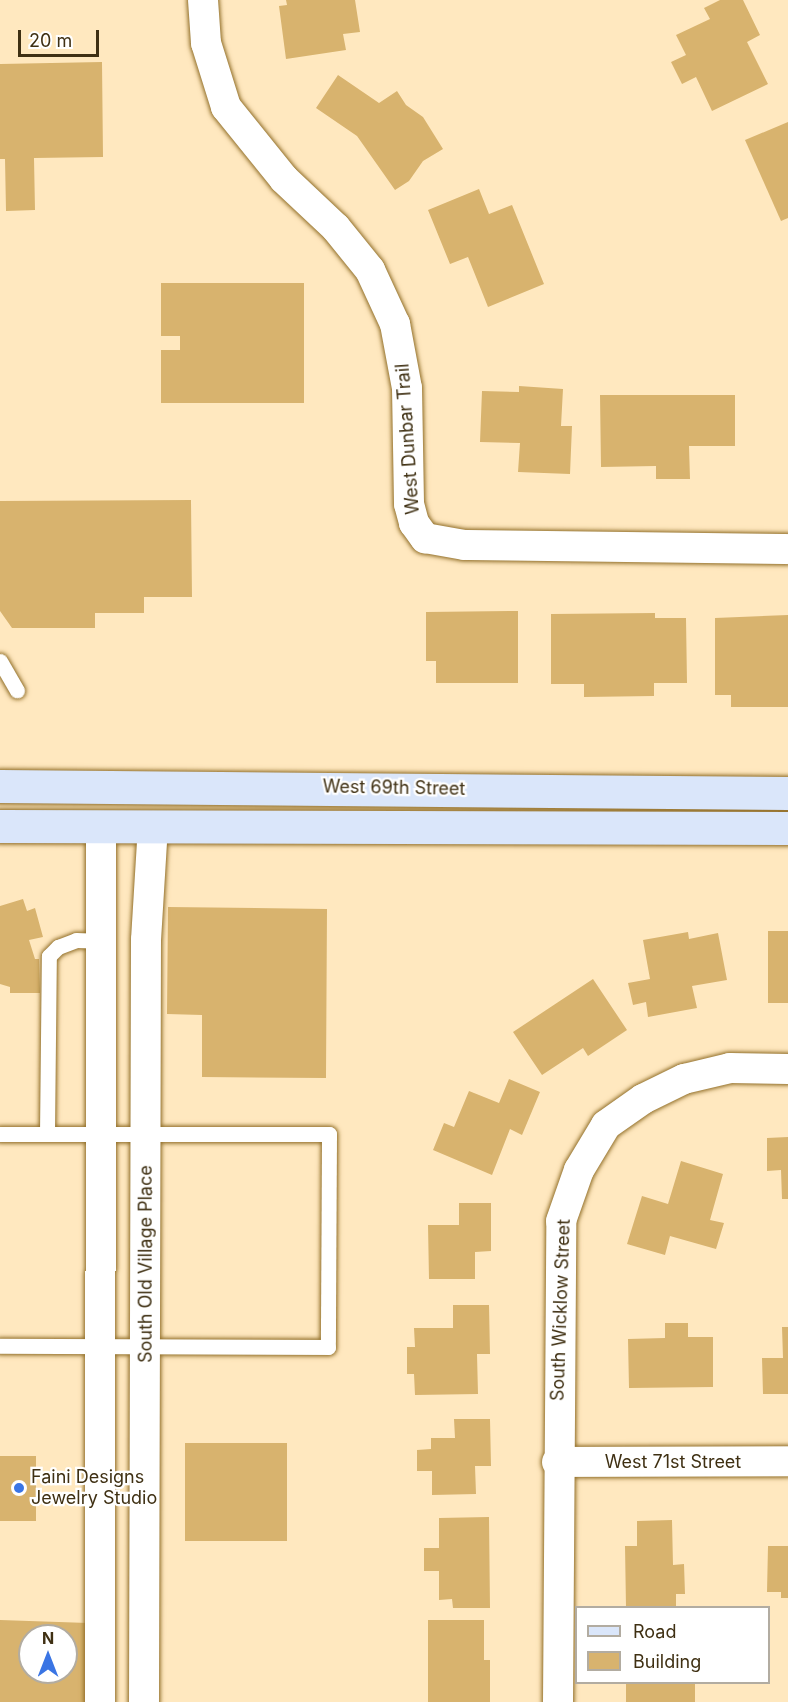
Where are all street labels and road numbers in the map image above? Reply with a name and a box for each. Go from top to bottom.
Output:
street label: West Dunbar Trail [392,363,424,515]
street label: West 69th Street [322,776,466,800]
street label: South Old Village Place [135,1165,157,1363]
street label: South Wicklow Street [547,1219,575,1401]
street label: West 71st Street [605,1451,741,1473]

